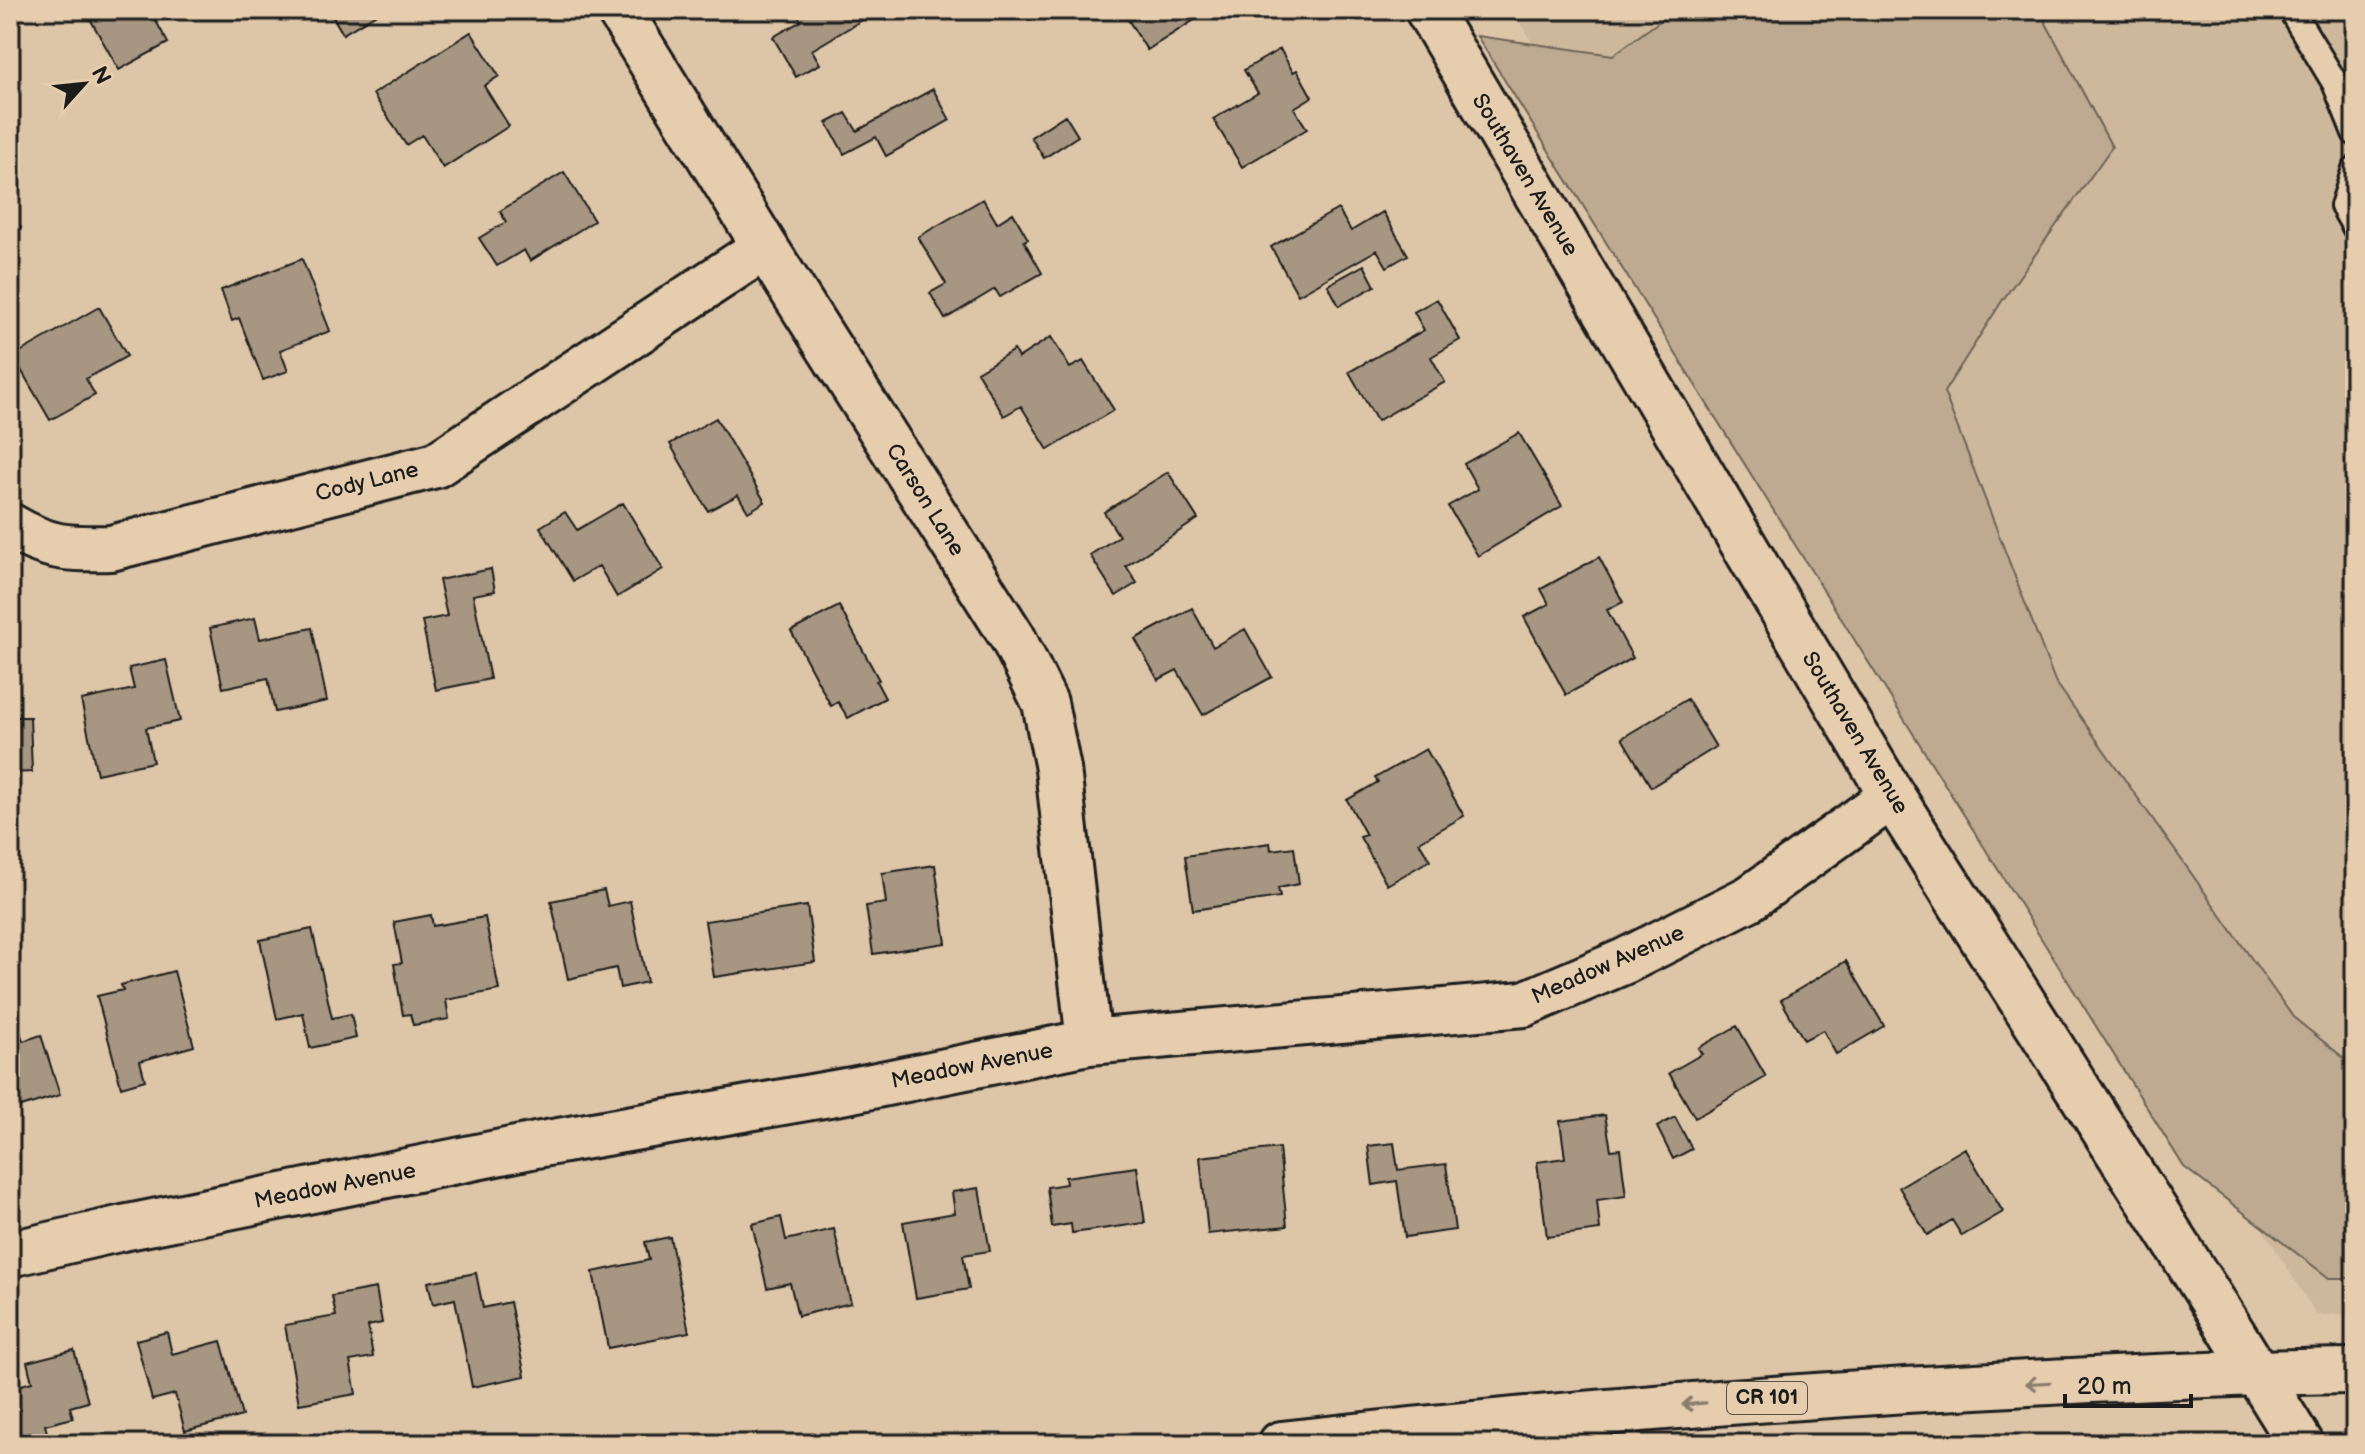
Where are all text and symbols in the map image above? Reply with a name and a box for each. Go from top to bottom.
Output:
north arrow [44,44,124,124]
text: N [85,62,116,89]
street label: Southaven Avenue [1466,89,1584,261]
street label: Carson Lane [880,439,970,561]
street label: Cody Lane [313,456,421,508]
street label: Southaven Avenue [1796,647,1914,819]
street label: Meadow Avenue [1528,919,1688,1011]
street label: Meadow Avenue [889,1037,1055,1095]
street label: Meadow Avenue [252,1157,418,1215]
scale bar [2065,1358,2191,1408]
text: 20 m [2077,1372,2132,1401]
one-way arrow [2025,1376,2052,1391]
road number: CR 101 [1727,1382,1807,1414]
one-way arrow [1681,1397,1708,1412]

